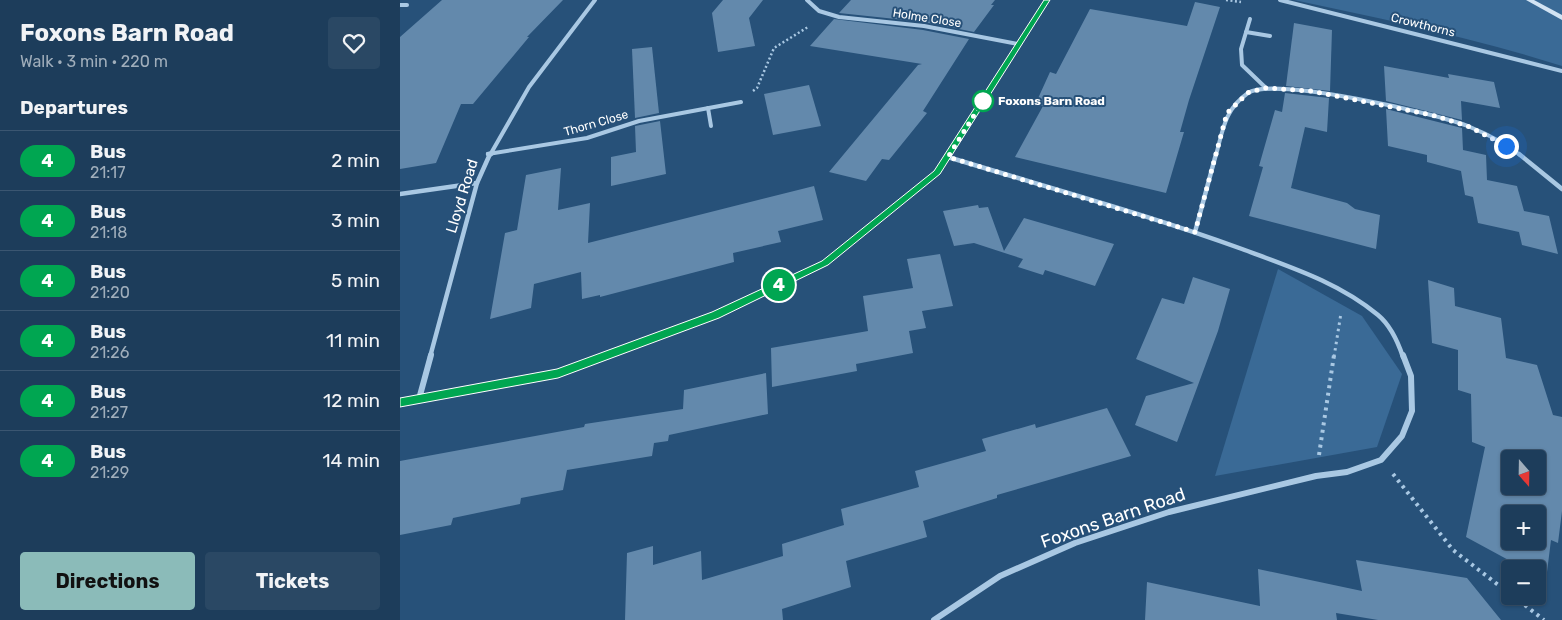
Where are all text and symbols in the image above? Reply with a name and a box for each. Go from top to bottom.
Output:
street label: Holme Close [892,6,963,30]
street label: Crowthorns [1389,10,1457,40]
button: heart [328,17,380,69]
text: Foxons Barn Road [20,19,234,47]
text: Walk · 3 min · 220 m [20,52,168,71]
marker: Foxons Barn Road [972,90,994,112]
place label: Foxons Barn Road [998,94,1105,108]
text: Departures [20,96,128,119]
street label: Thorn Close [562,107,630,139]
your location [1494,134,1519,159]
text: Bus [90,140,126,163]
text: 2 min [331,149,380,172]
text: 4 [41,150,54,172]
street label: Lloyd Road [442,157,482,235]
text: 21:17 [90,163,125,182]
text: Bus [90,200,126,223]
text: 3 min [331,209,380,232]
text: 4 [41,210,54,232]
text: 21:18 [90,223,127,242]
text: Bus [90,260,126,283]
text: 5 min [331,269,380,292]
line badge: 4 [763,269,795,301]
text: 4 [41,270,54,292]
text: 4 [773,274,785,296]
text: 21:20 [90,283,130,302]
text: Bus [90,320,126,343]
text: 11 min [326,329,380,352]
text: 4 [41,330,54,352]
text: 21:26 [90,343,129,362]
text: Bus [90,380,126,403]
text: 12 min [323,389,380,412]
text: 4 [41,390,54,412]
text: 21:27 [90,403,128,422]
text: Bus [90,440,126,463]
text: 14 min [322,449,380,472]
text: 4 [41,450,54,472]
north arrow [1501,450,1546,495]
map controls [1501,450,1546,605]
text: 21:29 [90,463,129,482]
street label: Foxons Barn Road [1038,483,1188,553]
button: + [1501,505,1546,550]
button: Directions [20,552,195,610]
button: Tickets [205,552,380,610]
button: − [1501,560,1546,605]

